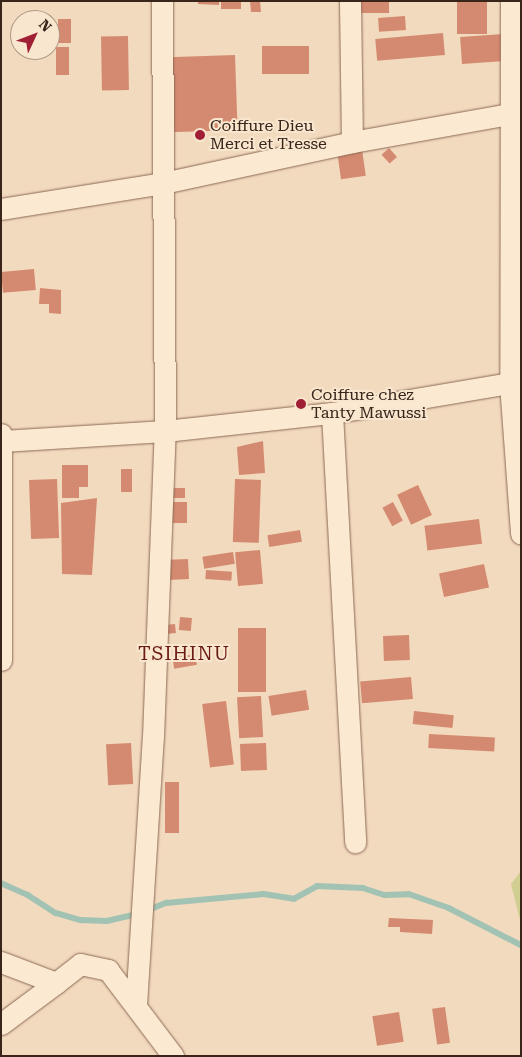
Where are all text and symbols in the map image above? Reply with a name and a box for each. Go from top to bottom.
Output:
north arrow [10,10,60,60]
text: N [36,16,55,35]
place label: Coiffure Dieu Merci et Tresse [210,116,327,154]
marker: Coiffure Dieu Merci et Tresse [194,129,206,141]
place label: Coiffure chez Tanty Mawussi [311,385,426,423]
marker: Coiffure chez Tanty Mawussi [295,398,307,410]
district label: TSIHINU [137,643,231,665]

